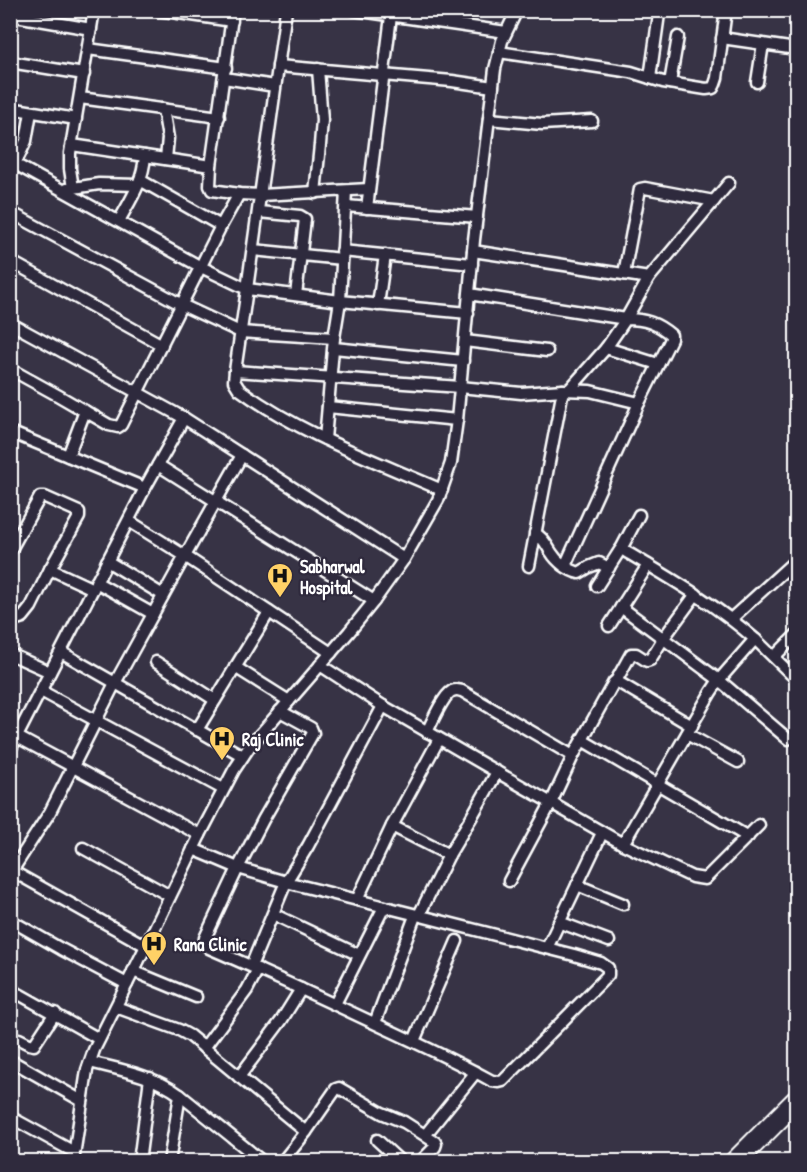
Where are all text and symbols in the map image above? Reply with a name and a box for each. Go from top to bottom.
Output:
place label: Sabharwal Hospital [300,554,366,601]
hospital icon: Sabharwal Hospital [265,561,295,599]
hospital icon: Raj Clinic [207,724,237,762]
place label: Raj Clinic [242,727,304,752]
hospital icon: Rana Clinic [139,929,169,967]
place label: Rana Clinic [174,932,247,957]

